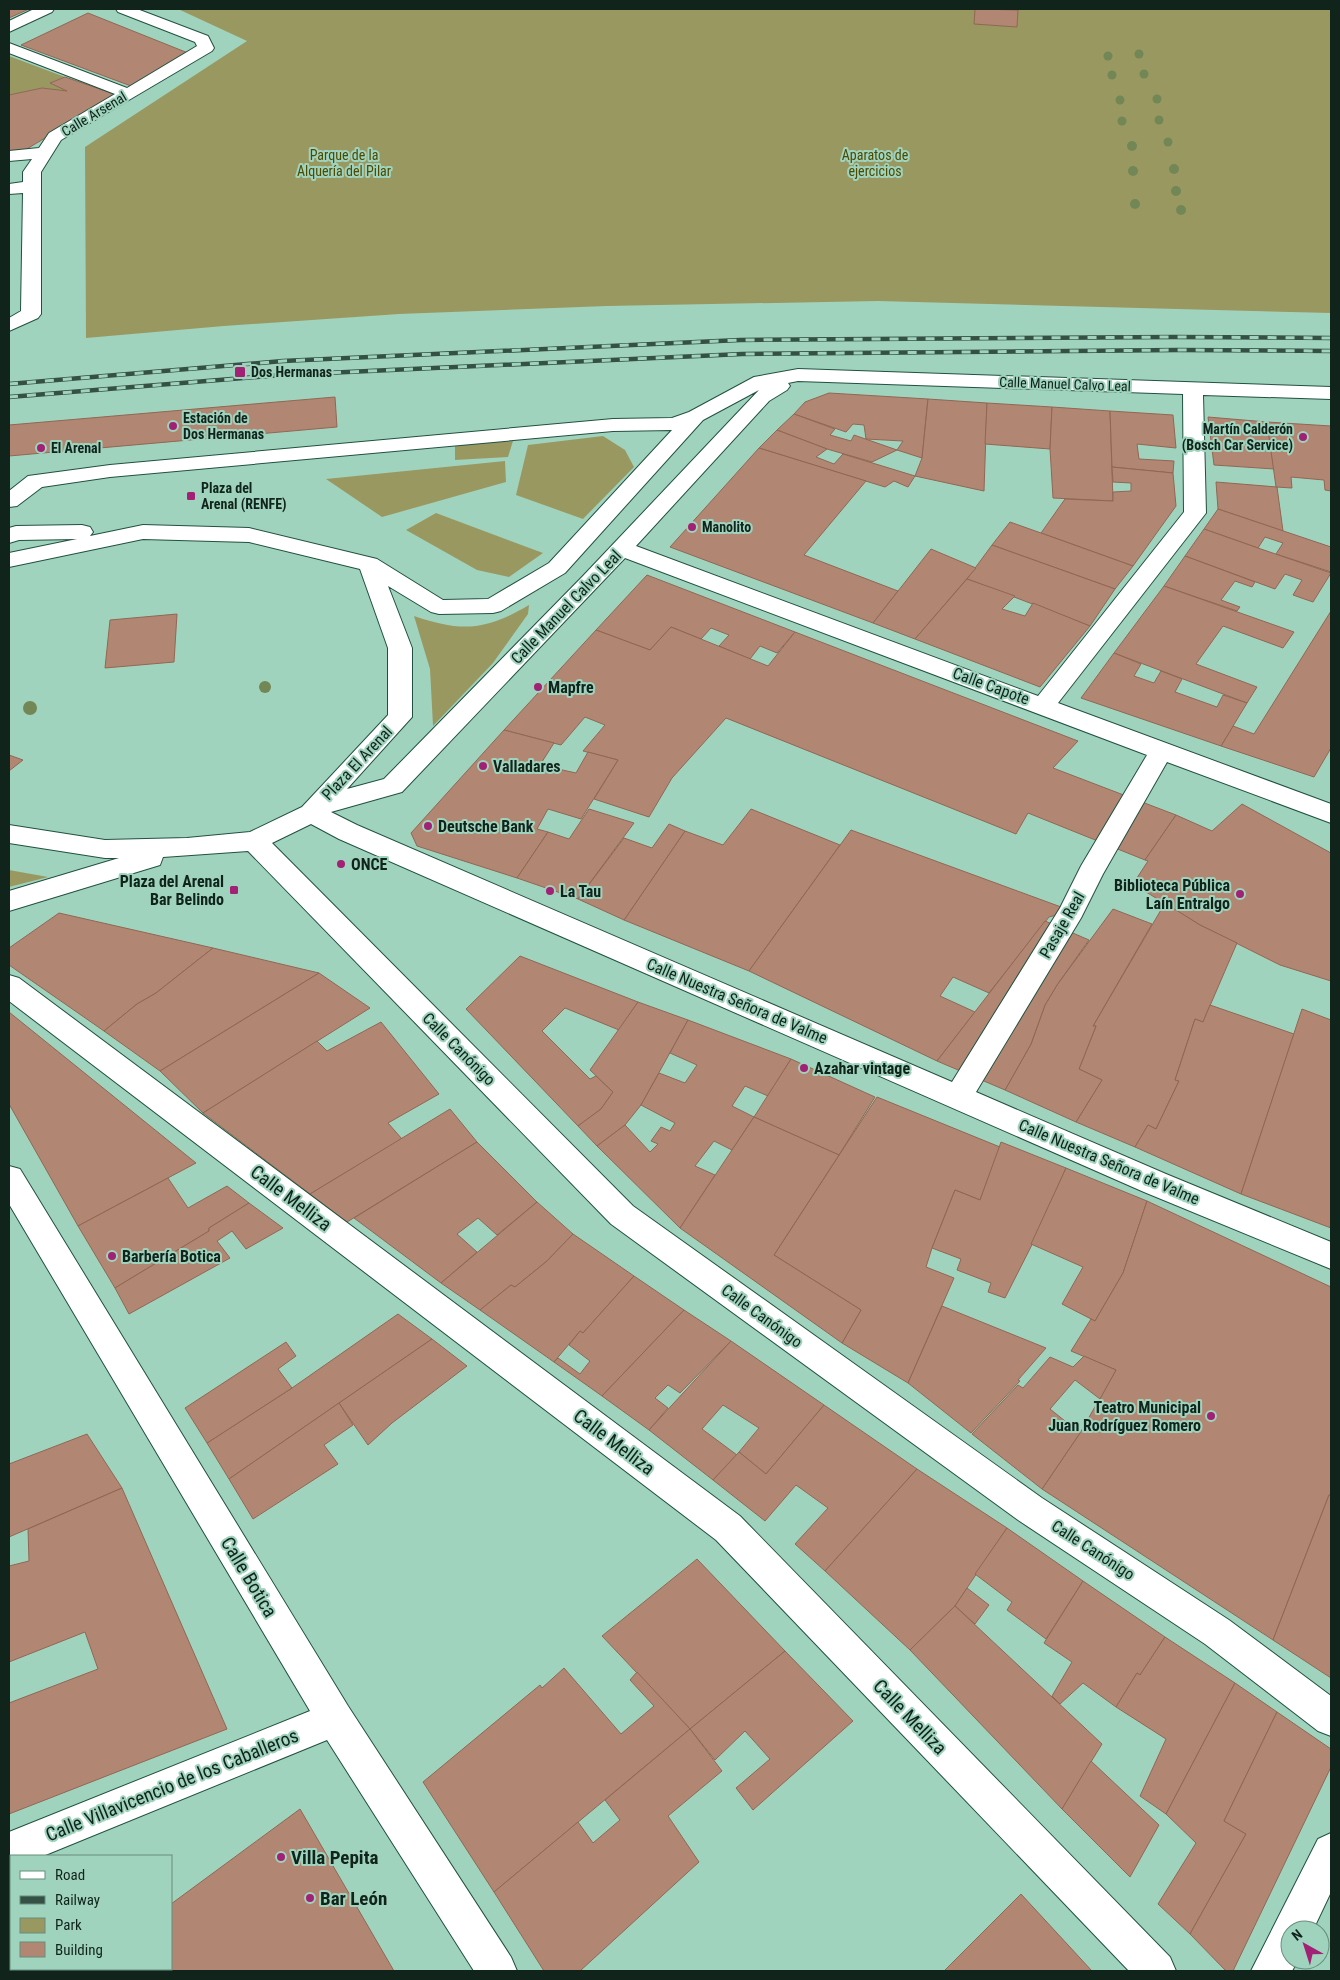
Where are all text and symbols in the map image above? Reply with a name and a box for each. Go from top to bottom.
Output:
street label: Calle Arsenal [59,88,129,140]
park label: Parque de la Alquería del Pilar [297,147,391,179]
park label: Aparatos de ejercicios [842,147,909,179]
place label: Dos Hermanas [251,364,332,380]
marker: Dos Hermanas [233,365,247,379]
street label: Calle Manuel Calvo Leal [999,374,1131,394]
place label: Estación de Dos Hermanas [183,410,264,442]
marker: Estación de Dos Hermanas [167,420,179,432]
place label: Martín Calderón (Bosch Car Service) [1182,421,1293,454]
marker: Martín Calderón (Bosch Car Service) [1297,431,1309,443]
place label: El Arenal [51,440,101,456]
marker: El Arenal [35,442,47,454]
place label: Plaza del Arenal (RENFE) [201,480,287,513]
marker: Plaza del Arenal (RENFE) [185,490,197,502]
place label: Manolito [702,519,751,535]
marker: Manolito [686,521,698,533]
street label: Calle Manuel Calvo Leal [507,546,625,668]
street label: Calle Capote [950,663,1032,709]
place label: Mapfre [548,678,594,697]
marker: Mapfre [532,681,544,693]
street label: Plaza El Arenal [318,722,396,804]
place label: Valladares [493,757,561,776]
marker: Valladares [477,760,489,772]
place label: Deutsche Bank [438,817,534,836]
marker: Deutsche Bank [422,820,434,832]
place label: ONCE [351,855,388,874]
marker: ONCE [335,858,347,870]
place label: Plaza del Arenal Bar Belindo [120,872,224,909]
place label: Biblioteca Pública Laín Entralgo [1114,876,1230,913]
place label: La Tau [560,882,601,901]
marker: Plaza del Arenal Bar Belindo [228,884,240,896]
marker: La Tau [544,885,556,897]
street label: Pasaje Real [1035,888,1089,962]
marker: Biblioteca Pública Laín Entralgo [1234,888,1246,900]
street label: Calle Nuestra Señora de Valme [644,954,830,1048]
street label: Calle Canónigo [419,1009,499,1089]
place label: Azahar vintage [814,1059,910,1078]
marker: Azahar vintage [798,1062,810,1074]
street label: Calle Nuestra Señora de Valme [1016,1115,1202,1209]
street label: Calle Melliza [246,1160,336,1236]
place label: Barbería Botica [122,1247,221,1266]
marker: Barbería Botica [106,1250,118,1262]
street label: Calle Canónigo [718,1280,806,1352]
place label: Teatro Municipal Juan Rodríguez Romero [1048,1398,1201,1435]
street label: Calle Melliza [569,1404,659,1480]
marker: Teatro Municipal Juan Rodríguez Romero [1205,1410,1217,1422]
street label: Calle Canónigo [1048,1516,1138,1584]
street label: Calle Botica [216,1533,282,1621]
street label: Calle Melliza [869,1675,951,1759]
street label: Calle Villavicencio de los Caballeros [42,1724,302,1846]
place label: Villa Pepita [291,1846,378,1869]
marker: Villa Pepita [275,1851,287,1863]
legend [10,1855,172,1970]
text: Road [55,1866,85,1884]
place label: Bar León [320,1887,387,1910]
text: Railway [55,1891,100,1909]
marker: Bar León [304,1892,316,1904]
text: Park [55,1916,82,1934]
north arrow [1280,1920,1330,1970]
text: N [1288,1926,1305,1944]
text: Building [55,1941,103,1959]

